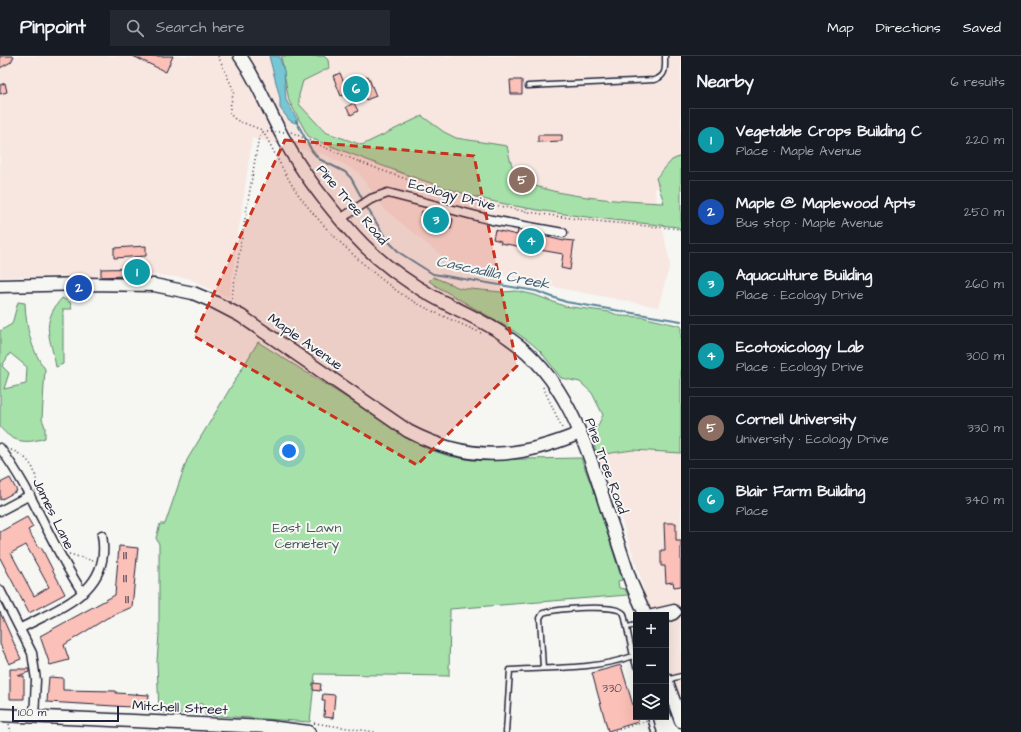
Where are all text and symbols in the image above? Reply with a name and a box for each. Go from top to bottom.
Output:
search box [110,10,390,46]
text: Pinpoint [20,14,86,41]
icon: search [124,17,146,39]
text: Search here [156,17,244,38]
text: Map [827,18,854,38]
text: Directions [876,18,941,38]
text: Saved [963,18,1001,38]
text: Nearby [697,70,754,94]
text: 6 results [950,73,1005,91]
pin: 6 [343,74,369,104]
text: Vegetable Crops Building C [736,121,922,142]
text: 1 [710,131,712,149]
text: 220 m [966,131,1004,149]
text: Place · Maple Avenue [736,142,862,160]
street label: Pine Tree Road [311,160,393,250]
pin: 5 [509,165,535,195]
street label: Ecology Drive [406,174,498,216]
text: Maple @ Maplewood Apts [736,193,916,214]
text: 2 [707,203,715,221]
text: 250 m [964,203,1004,221]
pin: 3 [423,205,449,235]
text: Bus stop · Maple Avenue [736,214,883,232]
pin: 4 [518,226,544,256]
water label: Cascadilla Creek [434,251,552,295]
pin: 1 [124,257,150,287]
text: Aquaculture Building [736,265,872,286]
pin: 2 [66,273,92,303]
text: 3 [708,275,714,293]
text: 260 m [965,275,1004,293]
text: Place · Ecology Drive [736,286,863,304]
street label: Maple Avenue [263,309,347,375]
text: Ecotoxicology Lab [736,337,864,358]
text: 4 [707,347,715,365]
text: 300 m [966,347,1004,365]
text: Place · Ecology Drive [736,358,863,376]
text: Cornell University [736,409,856,430]
street label: Pine Tree Road [579,415,633,517]
text: 5 [706,419,716,437]
text: 330 m [967,419,1004,437]
text: University · Ecology Drive [736,430,889,448]
your location [279,441,299,461]
street label: James Lane [27,475,79,553]
text: Blair Farm Building [736,481,865,502]
text: 6 [707,491,715,509]
text: 340 m [965,491,1004,509]
text: Place [736,502,768,520]
park label: East Lawn Cemetery [273,518,341,554]
house number: 111 [123,547,128,564]
house number: 111 [123,570,128,587]
house number: 111 [125,591,130,608]
map controls [633,612,669,720]
button: + [633,612,669,648]
button: − [633,648,669,684]
house number: 330 [602,680,622,697]
button: layers [633,684,669,720]
street label: Mitchell Street [132,696,229,721]
scale bar [12,704,119,723]
text: 100 m [18,705,46,720]

